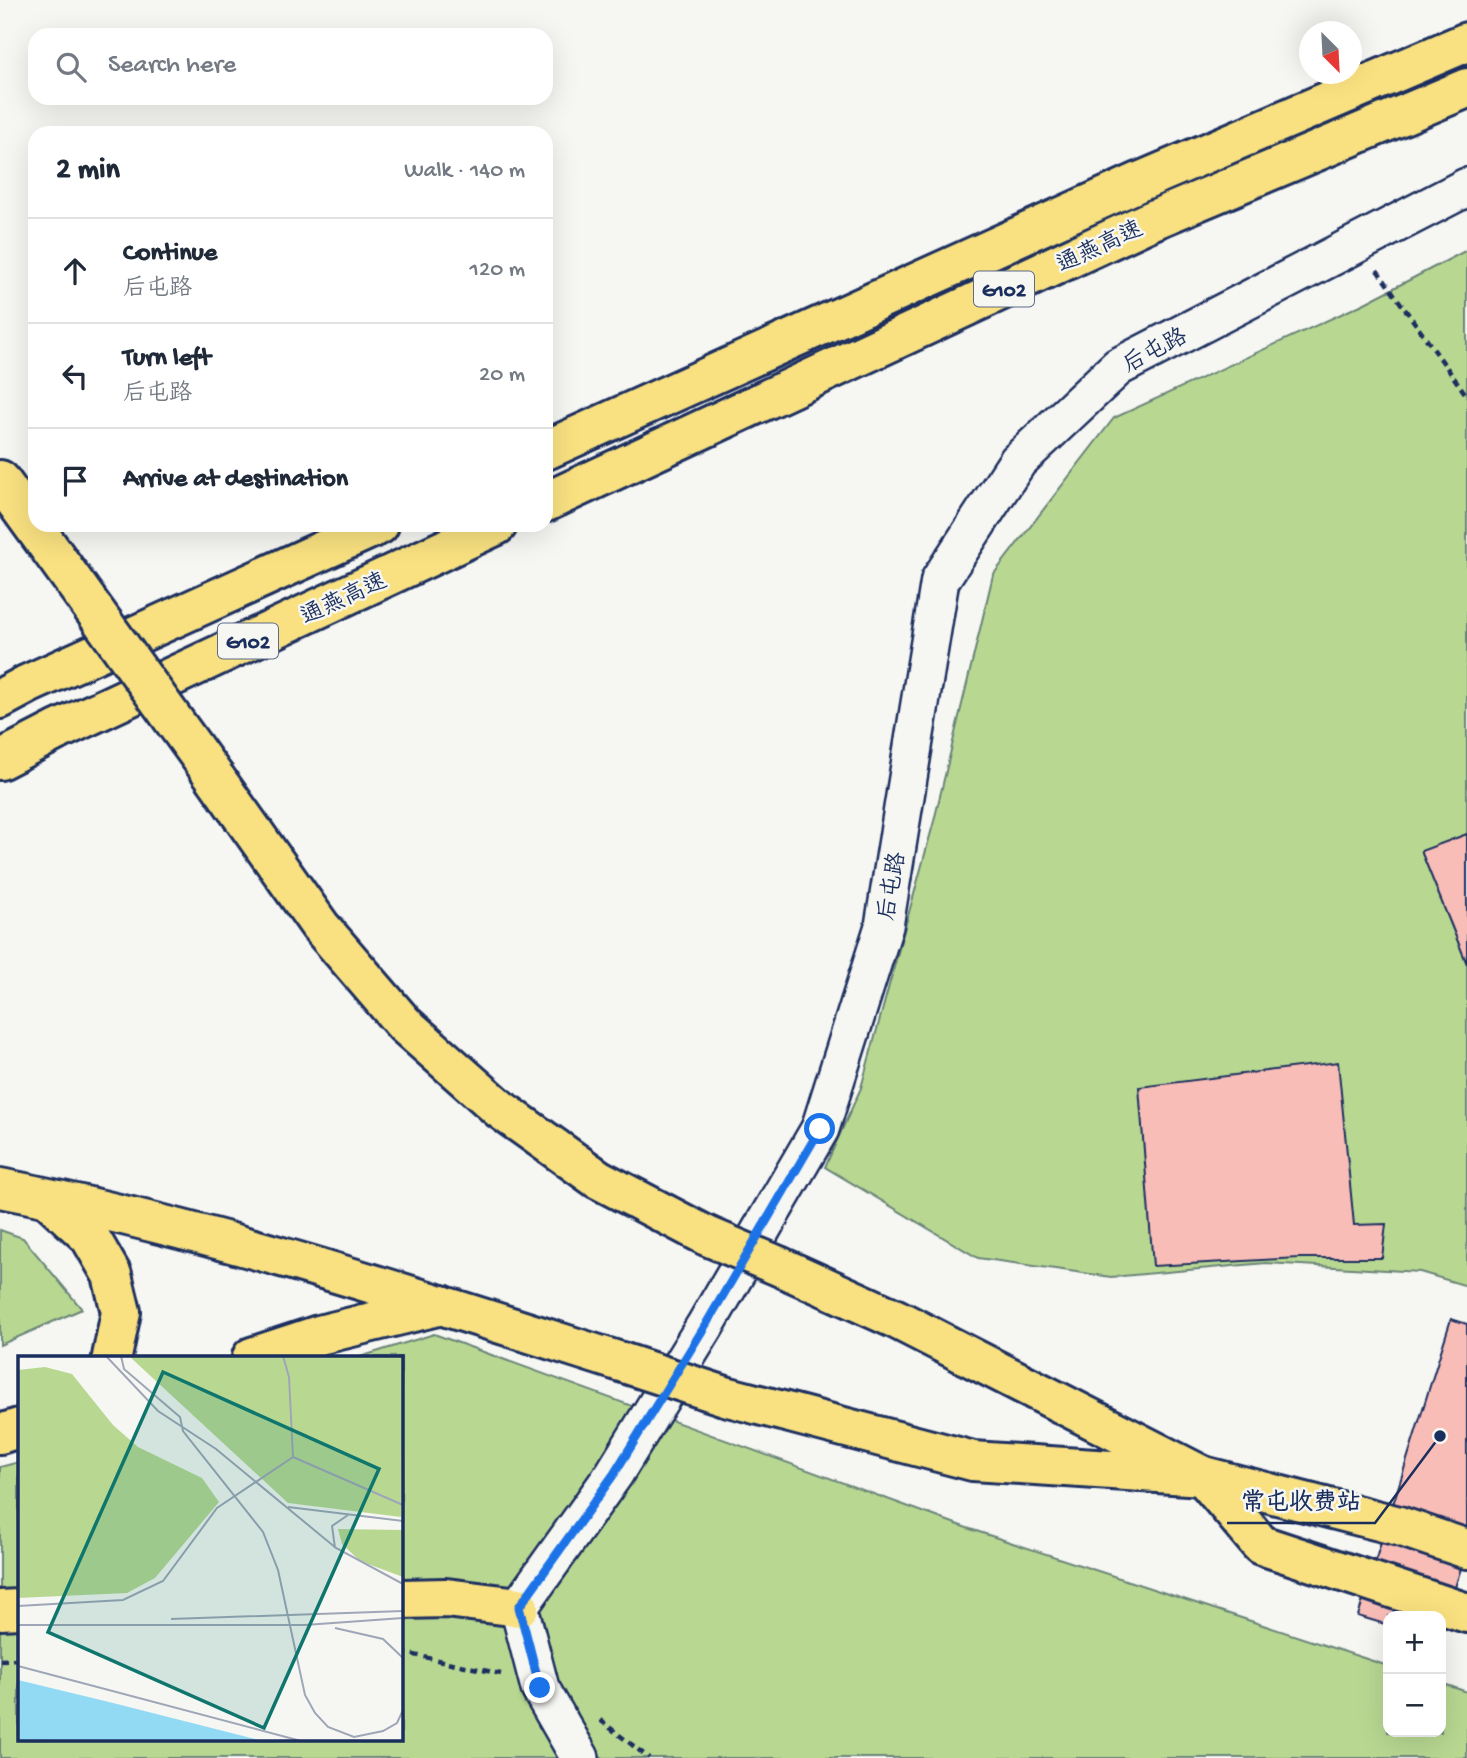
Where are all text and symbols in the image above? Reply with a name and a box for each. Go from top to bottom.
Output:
north arrow [1299,21,1362,84]
search box [28,28,553,105]
icon: search [52,48,90,86]
text: Search here [108,51,236,82]
text: 2 min [56,154,120,189]
text: Walk · 140 m [404,158,525,185]
street label: 通燕高速 [1052,215,1148,280]
text: Continue [123,239,217,270]
icon: ahead [56,252,94,290]
text: 120 m [470,257,525,284]
road number: G102 [974,272,1034,306]
text: 后屯路 [123,276,192,303]
street label: 后屯路 [1118,323,1192,380]
text: Turn left [123,344,211,375]
icon: left [56,357,94,395]
text: 20 m [479,362,525,389]
text: 后屯路 [123,381,192,408]
icon: arrive [56,462,94,500]
text: Arrive at destination [123,465,348,496]
street label: 通燕高速 [296,567,392,632]
road number: G102 [218,624,278,658]
street label: 后屯路 [873,850,913,923]
route start [804,1113,835,1144]
inset map [18,1356,402,1740]
callout: 常屯收费站 [1227,1478,1375,1523]
text: 常屯收费站 [1241,1488,1361,1519]
map controls [1383,1611,1446,1737]
button: + [1383,1611,1446,1674]
route end [524,1672,555,1703]
button: − [1383,1674,1446,1737]

